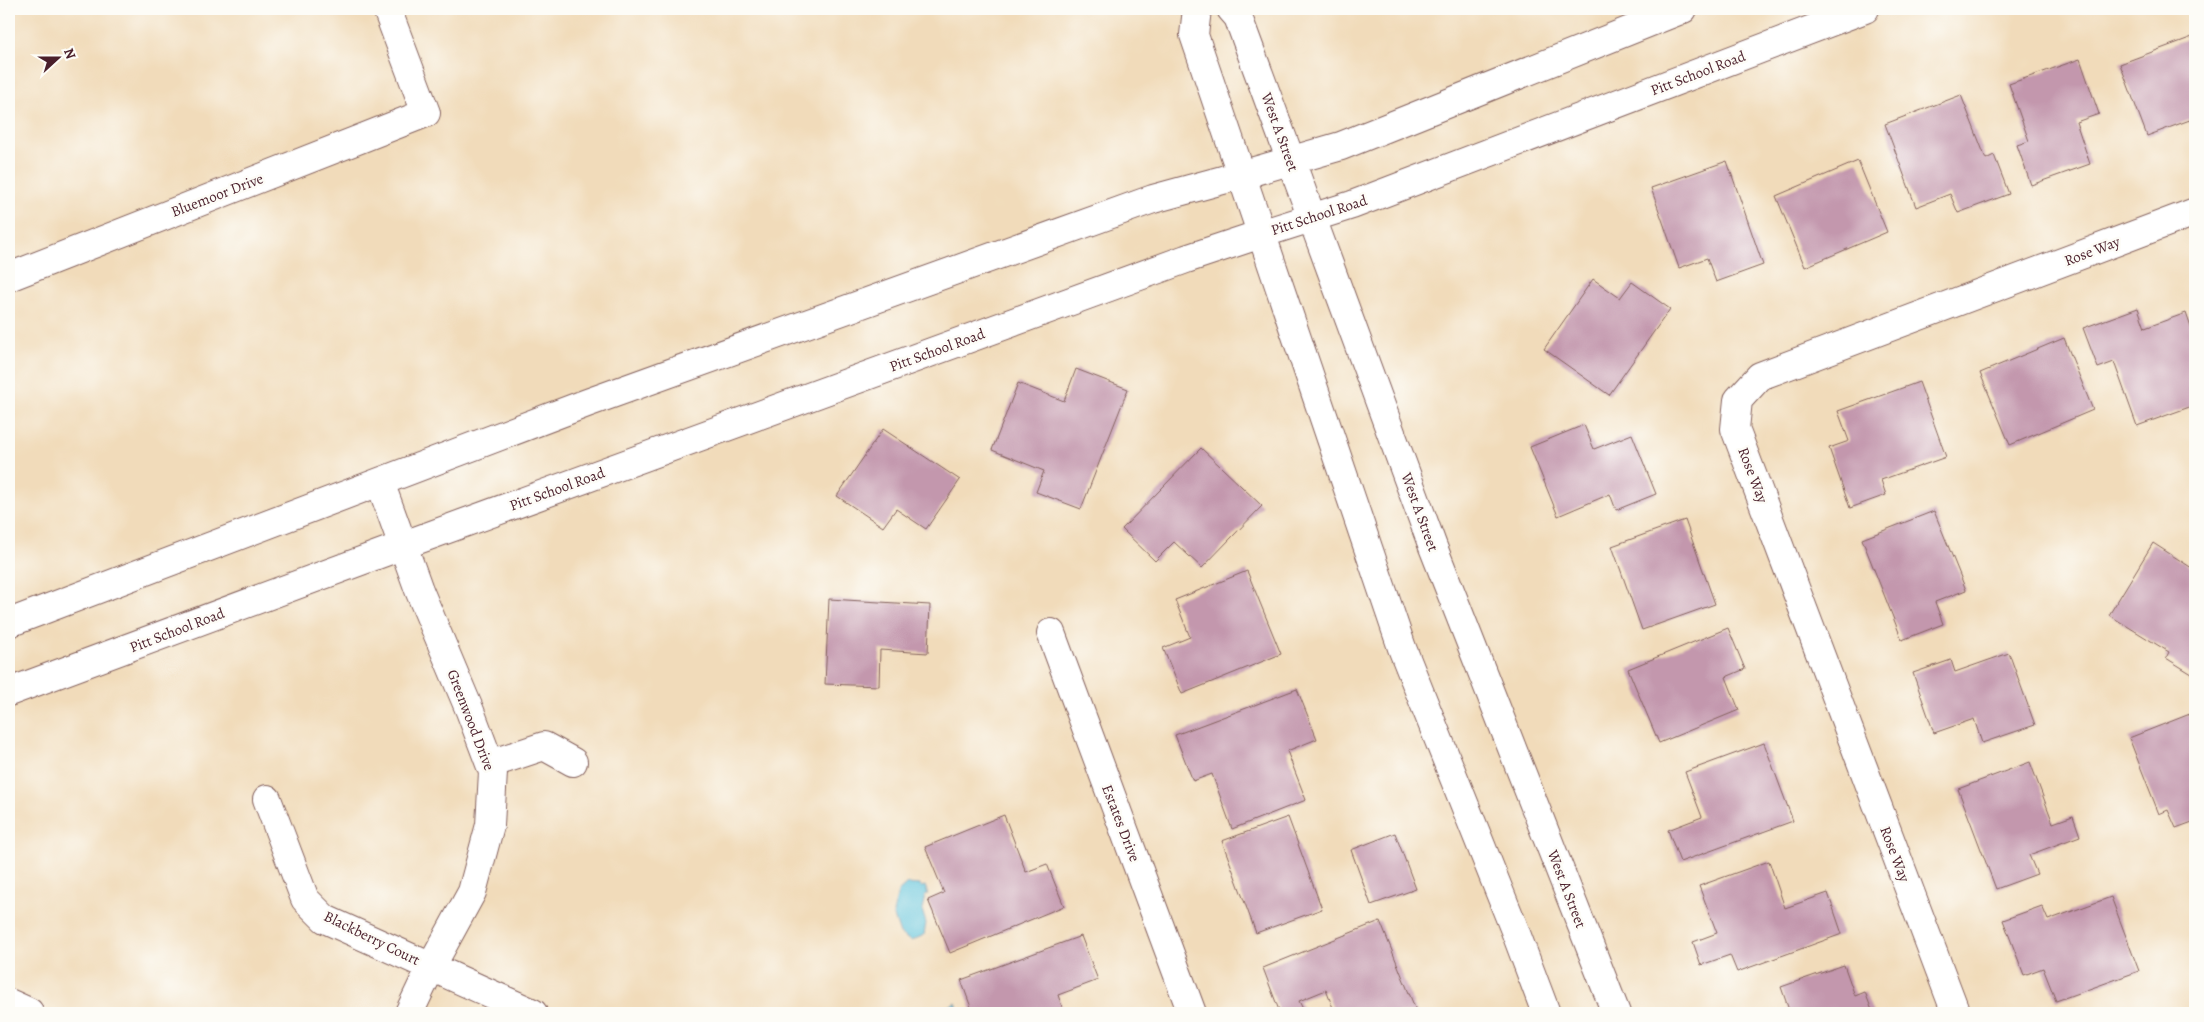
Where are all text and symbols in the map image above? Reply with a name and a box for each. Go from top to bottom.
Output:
north arrow [32,32,82,82]
text: N [59,45,80,62]
street label: Pitt School Road [1648,45,1749,100]
street label: West A Street [1256,89,1303,174]
street label: Bluemoor Drive [168,168,266,222]
street label: Pitt School Road [1268,190,1371,240]
street label: Rose Way [2061,231,2123,271]
street label: Pitt School Road [887,323,988,377]
street label: Rose Way [1733,444,1773,506]
street label: Pitt School Road [507,462,608,516]
street label: West A Street [1396,469,1443,554]
street label: Pitt School Road [127,602,228,657]
street label: Greenwood Drive [443,667,500,774]
street label: Estates Drive [1097,782,1145,865]
street label: Rose Way [1875,823,1915,885]
street label: West A Street [1543,846,1591,931]
street label: Blackberry Court [321,906,423,970]

